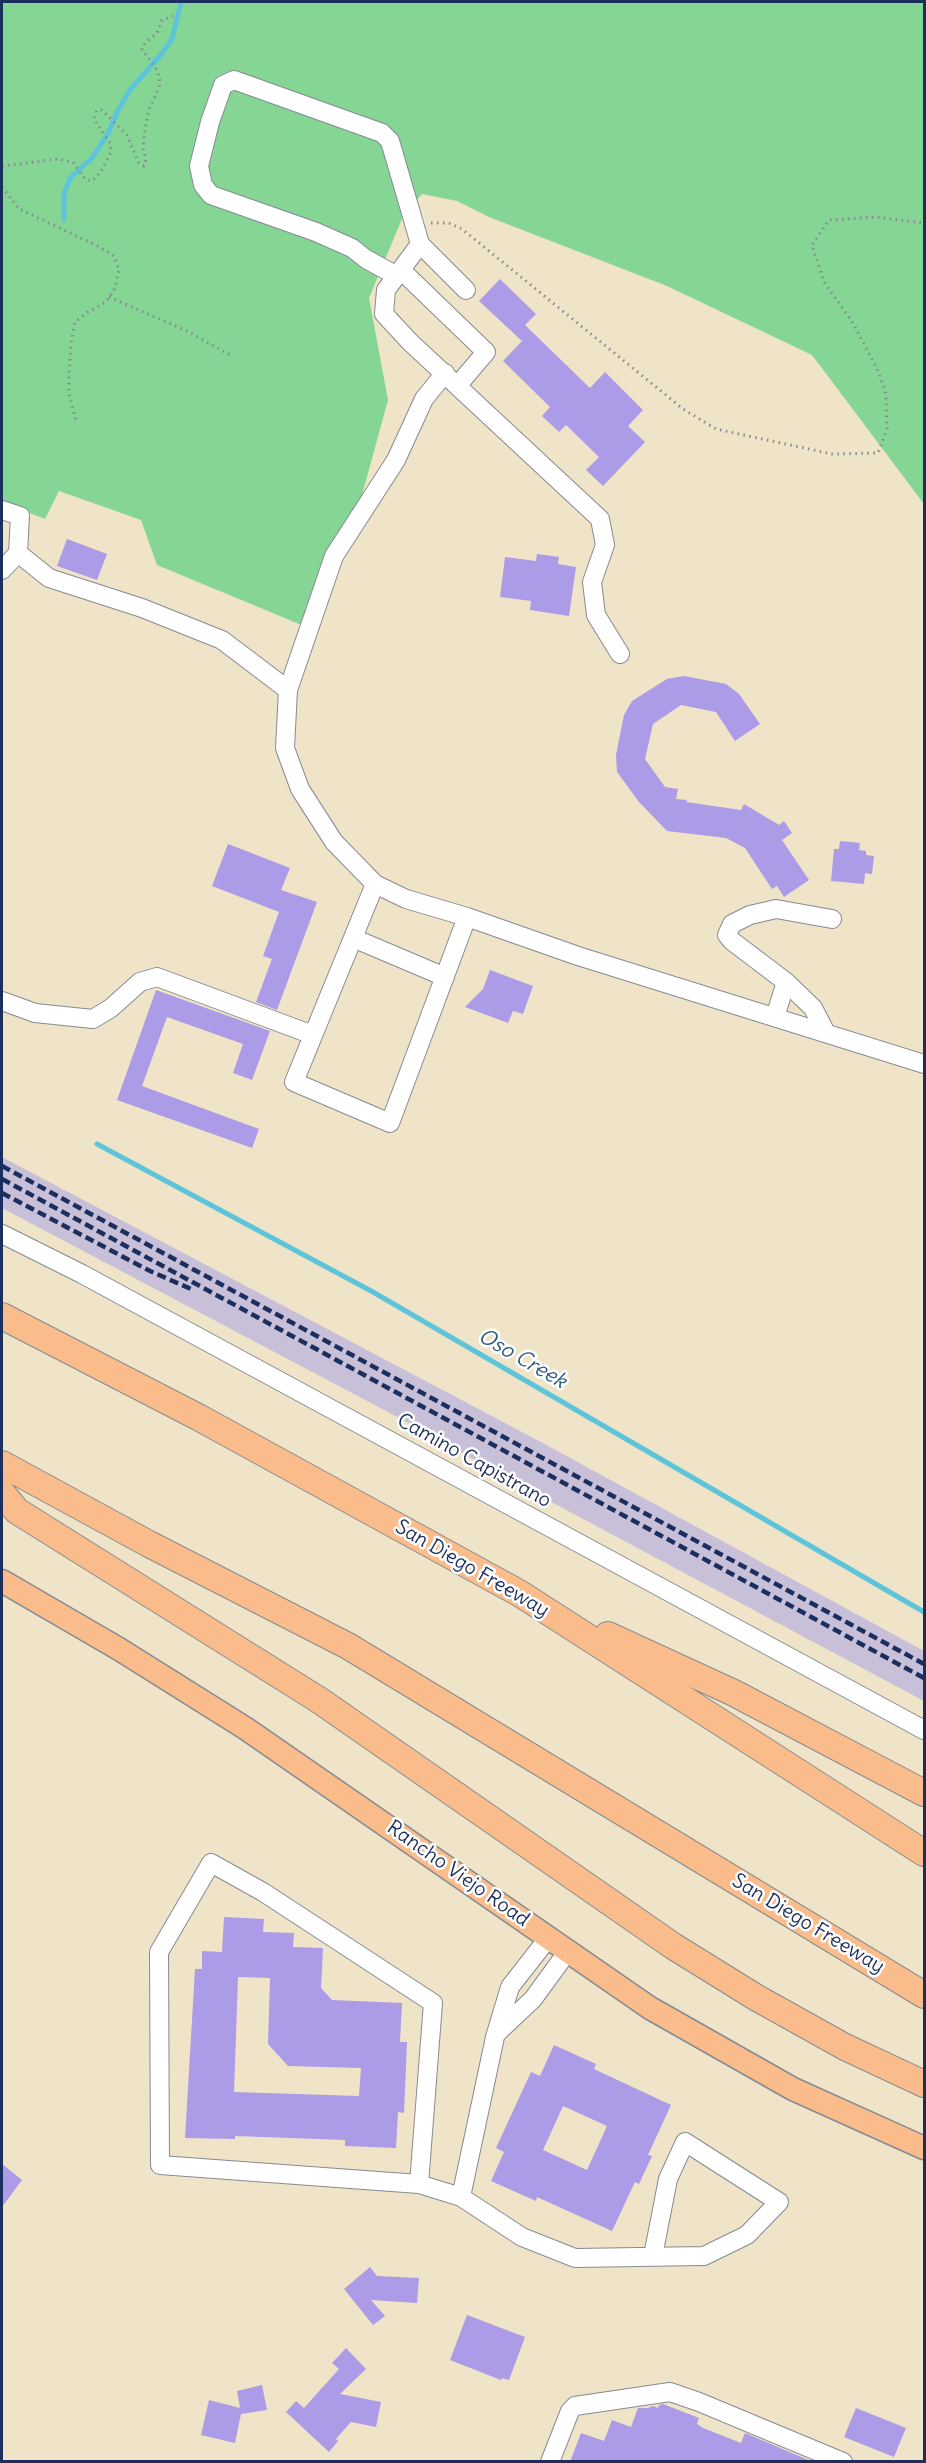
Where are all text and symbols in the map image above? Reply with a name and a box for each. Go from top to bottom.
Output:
water label: Oso Creek [473,1324,571,1394]
street label: Camino Capistrano [393,1409,555,1513]
street label: San Diego Freeway [391,1515,553,1623]
street label: Rancho Viejo Road [382,1816,534,1932]
street label: San Diego Freeway [727,1869,889,1979]

